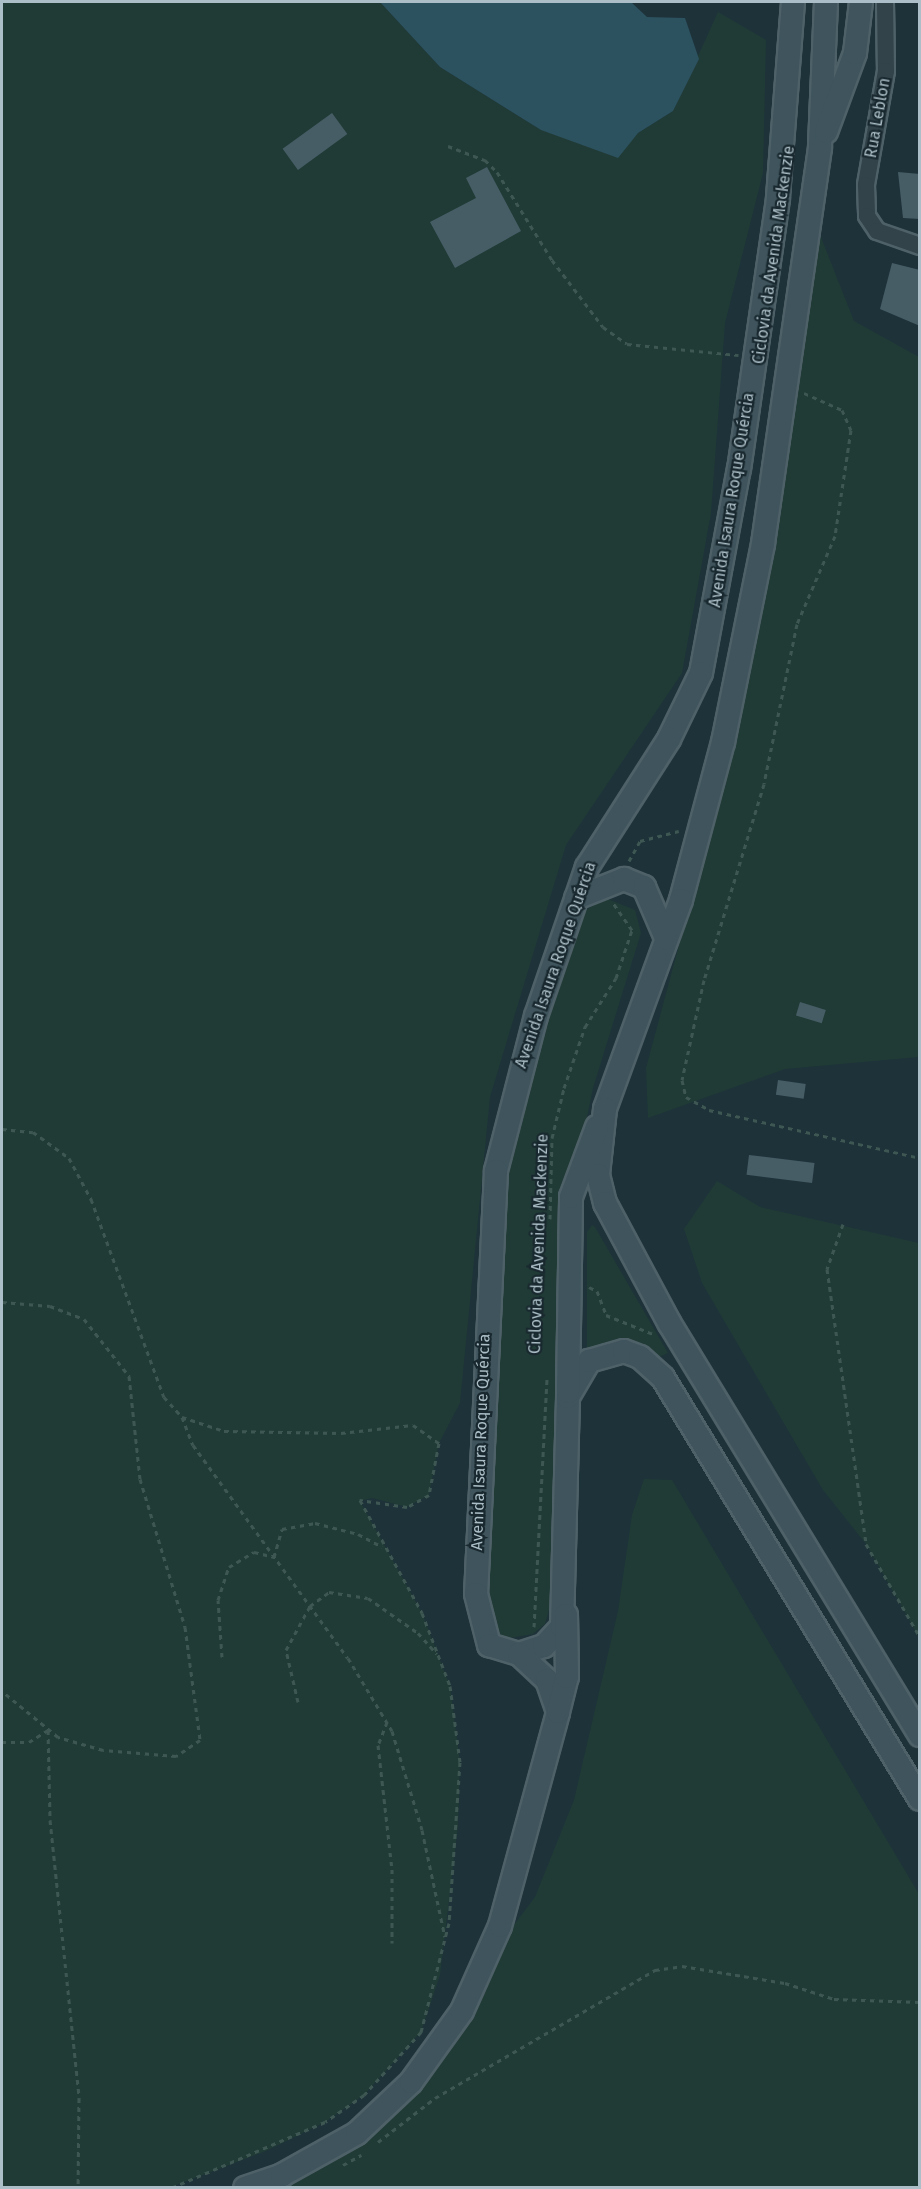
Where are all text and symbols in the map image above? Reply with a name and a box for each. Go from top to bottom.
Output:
street label: Rua Leblon [862,76,894,160]
street label: Ciclovia da Avenida Mackenzie [749,145,799,365]
street label: Avenida Isaura Roque Quércia [706,391,758,609]
street label: Avenida Isaura Roque Quércia [512,859,600,1071]
street label: Ciclovia da Avenida Mackenzie [526,1134,552,1354]
street label: Avenida Isaura Roque Quércia [468,1333,494,1551]

